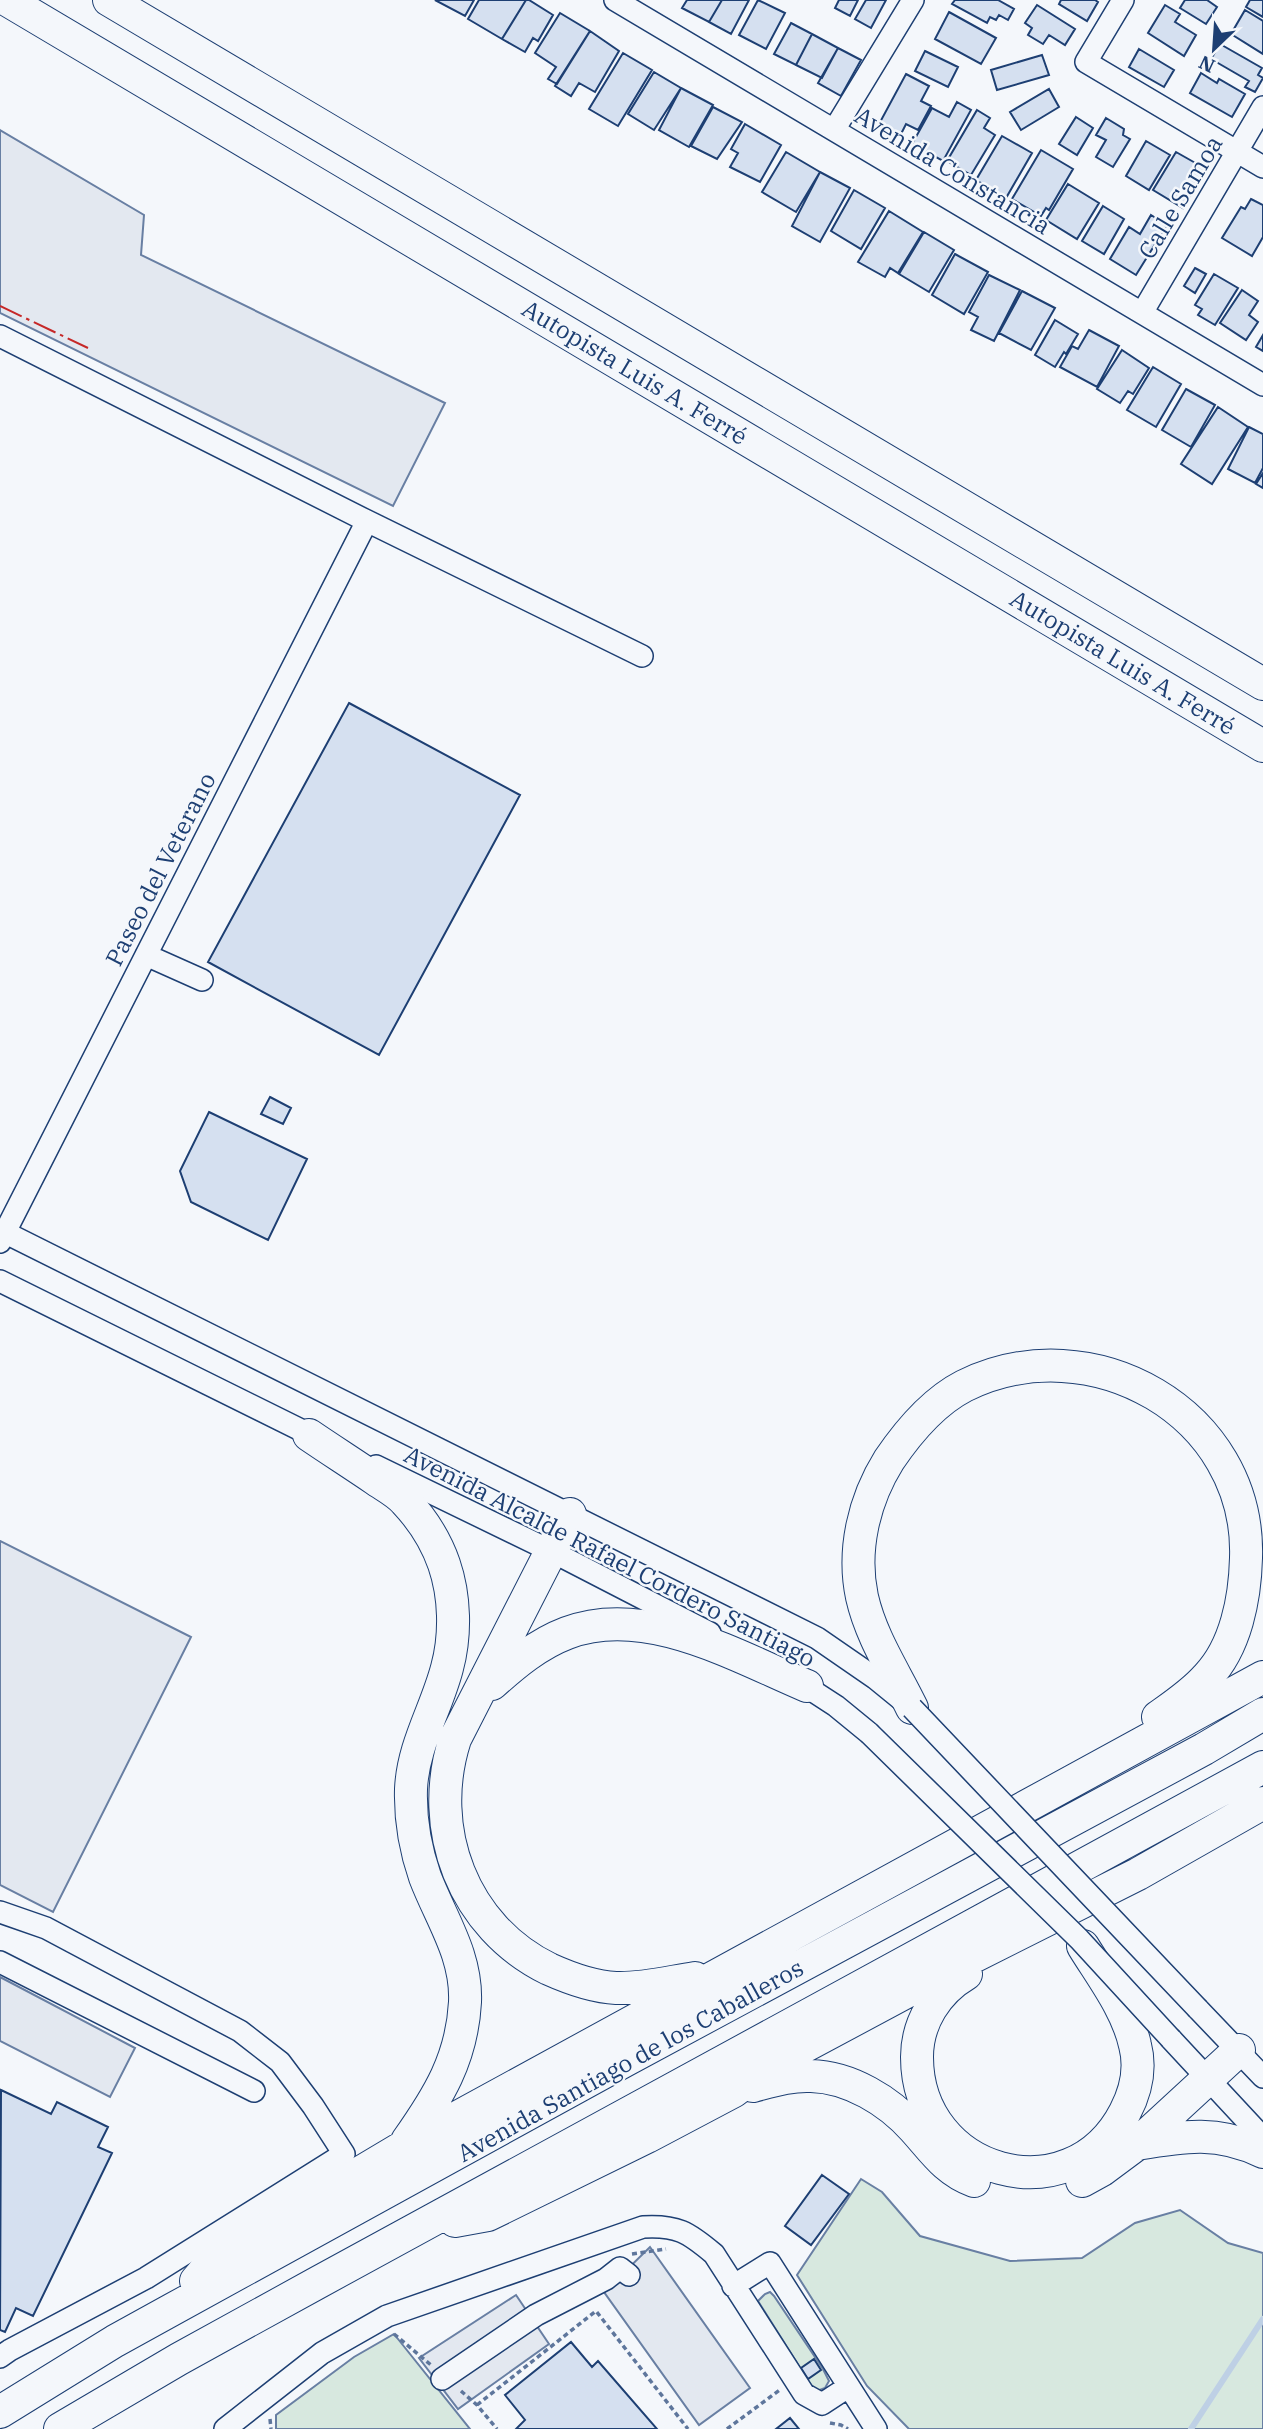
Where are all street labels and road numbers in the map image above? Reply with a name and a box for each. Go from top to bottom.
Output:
street label: Avenida Constancia [849,99,1057,241]
street label: Calle Samoa [1131,130,1229,264]
street label: Autopista Luis A. Ferré [516,292,754,452]
street label: Autopista Luis A. Ferré [1004,582,1242,742]
street label: Paseo del Veterano [97,767,223,971]
street label: Avenida Alcalde Rafael Cordero Santiago [399,1438,821,1674]
street label: Avenida Santiago de los Caballeros [451,1951,809,2169]

